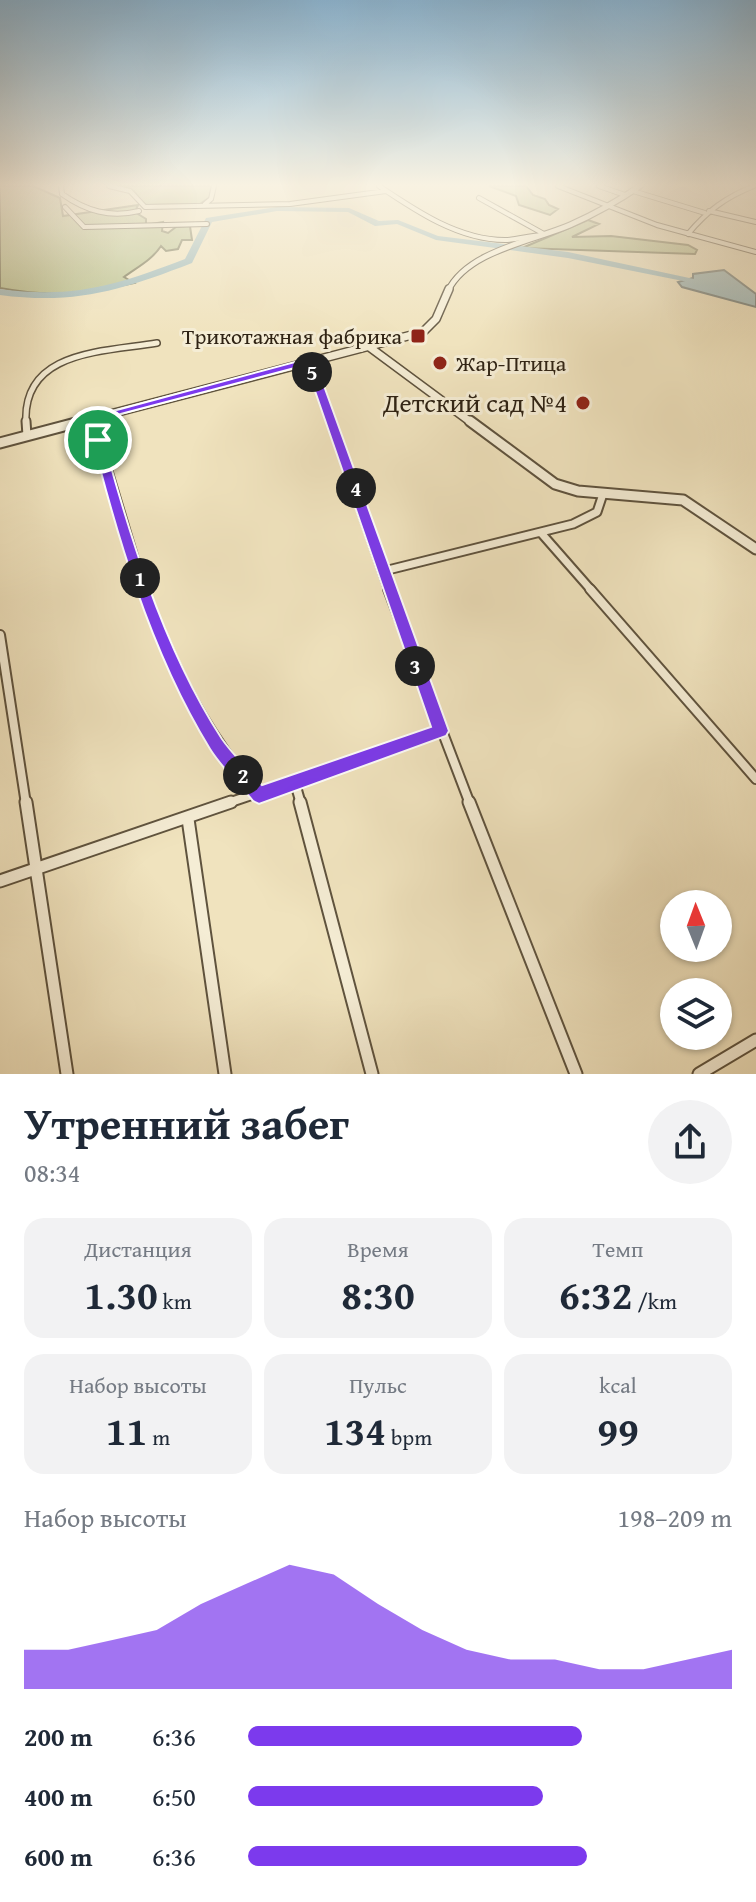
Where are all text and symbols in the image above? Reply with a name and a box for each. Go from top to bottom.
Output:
place label: Трикотажная фабрика [182,320,403,352]
marker: Трикотажная фабрика [409,327,427,345]
place label: Жар-Птица [455,347,567,379]
pin: 5 [292,352,332,392]
marker: Жар-Птица [431,354,449,372]
text: 5 [306,356,318,388]
place label: Детский сад №4 [382,383,567,422]
marker: Детский сад №4 [574,394,592,412]
pin [64,406,132,474]
icon: arrive [76,418,120,462]
pin: 4 [336,468,376,508]
text: 4 [350,472,362,504]
pin: 1 [120,558,160,598]
text: 1 [134,562,146,594]
pin: 3 [395,646,435,686]
text: 3 [409,650,421,682]
pin: 2 [223,755,263,795]
text: 2 [237,759,249,791]
north arrow [660,890,732,962]
map controls [660,890,732,1050]
button: layers [660,978,732,1050]
text: Утренний забег [24,1091,349,1155]
button: share [648,1100,732,1184]
text: 08:34 [24,1153,80,1192]
text: Дистанция [84,1233,192,1265]
text: Время [347,1233,409,1265]
text: Темп [593,1233,643,1265]
text: 1.30 [84,1265,158,1324]
text: 8:30 [341,1265,415,1324]
text: 6:32 [559,1265,633,1324]
text: km [158,1285,192,1317]
text: /km [633,1285,677,1317]
text: Набор высоты [69,1369,207,1401]
text: Пульс [349,1369,407,1401]
text: kcal [599,1369,637,1401]
text: 11 [106,1401,147,1460]
text: 134 [324,1401,386,1460]
text: 99 [597,1401,639,1460]
text: m [147,1421,170,1453]
text: bpm [386,1421,432,1453]
text: Набор высоты [24,1498,186,1537]
text: 198–209 m [618,1498,732,1537]
text: 200 m [24,1717,92,1756]
text: 6:36 [152,1717,196,1756]
text: 400 m [24,1777,92,1816]
text: 6:50 [152,1777,196,1816]
text: 600 m [24,1837,92,1876]
text: 6:36 [152,1837,196,1876]

